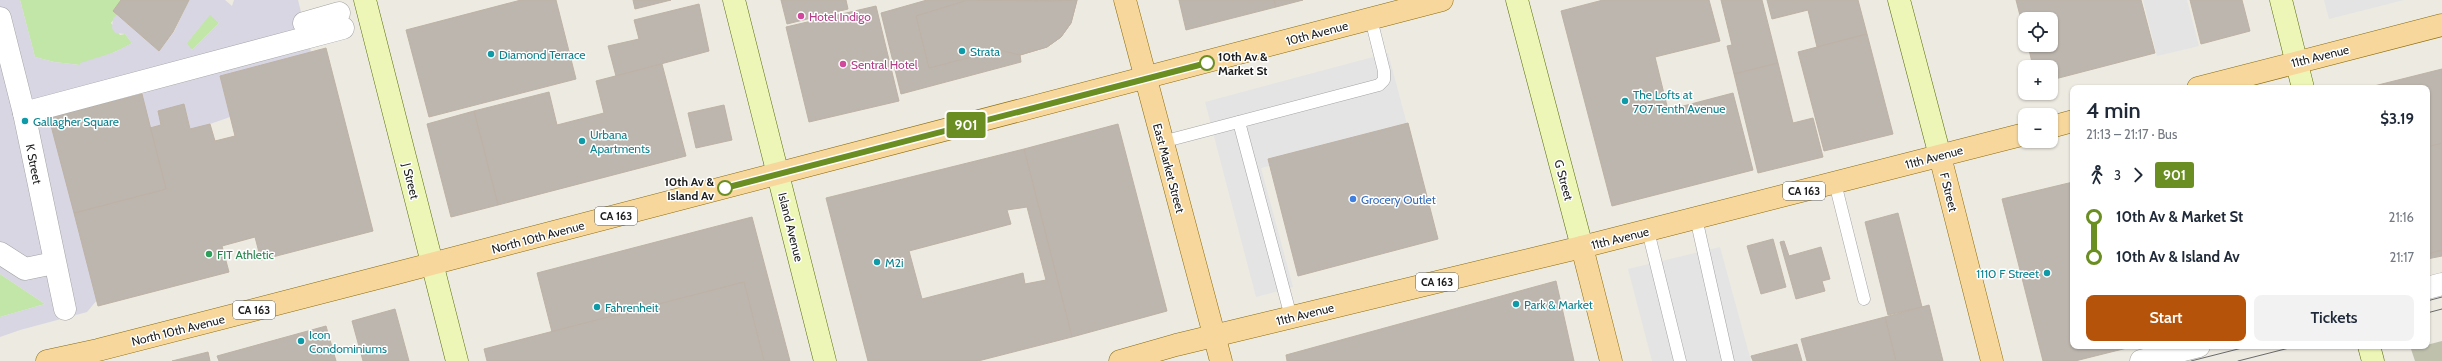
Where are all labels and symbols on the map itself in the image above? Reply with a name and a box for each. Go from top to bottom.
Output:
place label: Hotel Indigo [809,9,871,24]
marker: Hotel Indigo [796,11,806,21]
street label: 10th Avenue [1284,18,1350,48]
street label: 11th Avenue [2290,42,2350,70]
place label: Strata [970,44,1000,59]
marker: Strata [957,46,967,56]
place label: Diamond Terrace [499,47,586,62]
marker: Diamond Terrace [486,49,496,59]
place label: 10th Av & Market St [1218,49,1268,78]
marker: 10th Av & Market St [1199,55,1215,71]
place label: Sentral Hotel [851,57,918,72]
marker: Sentral Hotel [838,59,848,69]
place label: The Lofts at 707 Tenth Avenue [1633,87,1725,116]
marker: The Lofts at 707 Tenth Avenue [1620,96,1630,106]
line badge: 901 [943,112,989,138]
place label: Gallagher Square [33,114,119,129]
marker: Gallagher Square [20,116,30,126]
street label: East Market Street [1150,122,1188,214]
place label: Urbana Apartments [590,127,650,156]
marker: Urbana Apartments [577,136,587,146]
street label: 11th Avenue [1904,142,1964,172]
street label: K Street [23,143,45,185]
street label: G Street [1551,158,1577,202]
street label: J Street [399,160,423,201]
street label: F Street [1937,171,1961,213]
place label: 10th Av & Island Av [664,174,714,203]
marker: 10th Av & Island Av [717,180,733,196]
road number: CA 163 [1783,182,1825,200]
street label: Island Avenue [775,191,807,263]
place label: Grocery Outlet [1361,192,1436,207]
marker: Grocery Outlet [1348,194,1358,204]
road number: CA 163 [595,207,637,225]
street label: North 10th Avenue [490,217,586,257]
street label: 11th Avenue [1590,224,1650,252]
place label: FIT Athletic [217,247,275,262]
marker: FIT Athletic [204,249,214,259]
place label: M2i [885,255,904,270]
marker: M2i [872,257,882,267]
place label: 1110 F Street [1976,266,2039,281]
marker: 1110 F Street [2042,268,2052,278]
road number: CA 163 [1416,273,1458,291]
place label: Park & Market [1524,297,1593,312]
marker: Park & Market [1511,299,1521,309]
place label: Fahrenheit [605,300,659,315]
street label: 11th Avenue [1275,300,1335,328]
road number: CA 163 [233,301,275,319]
marker: Fahrenheit [592,302,602,312]
street label: North 10th Avenue [130,311,226,349]
place label: Icon Condominiums [309,327,387,356]
marker: Icon Condominiums [296,336,306,346]

